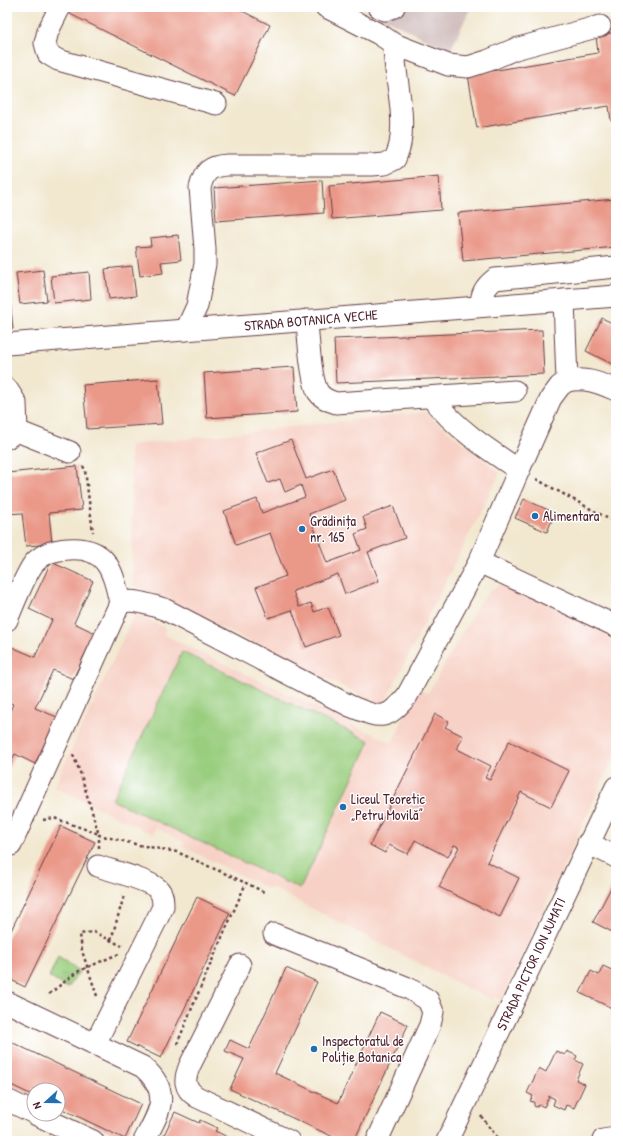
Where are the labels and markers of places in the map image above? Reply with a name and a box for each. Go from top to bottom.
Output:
place label: Alimentara [543,506,600,525]
place label: Grădinița nr. 165 [310,511,356,546]
marker: Alimentara [530,511,540,521]
marker: Grădinița nr. 165 [297,524,307,534]
place label: Liceul Teoretic „Petru Movilă” [351,789,426,824]
marker: Liceul Teoretic „Petru Movilă” [338,802,348,812]
place label: Inspectoratul de Poliție Botanica [322,1031,404,1066]
marker: Inspectoratul de Poliție Botanica [309,1044,319,1054]

